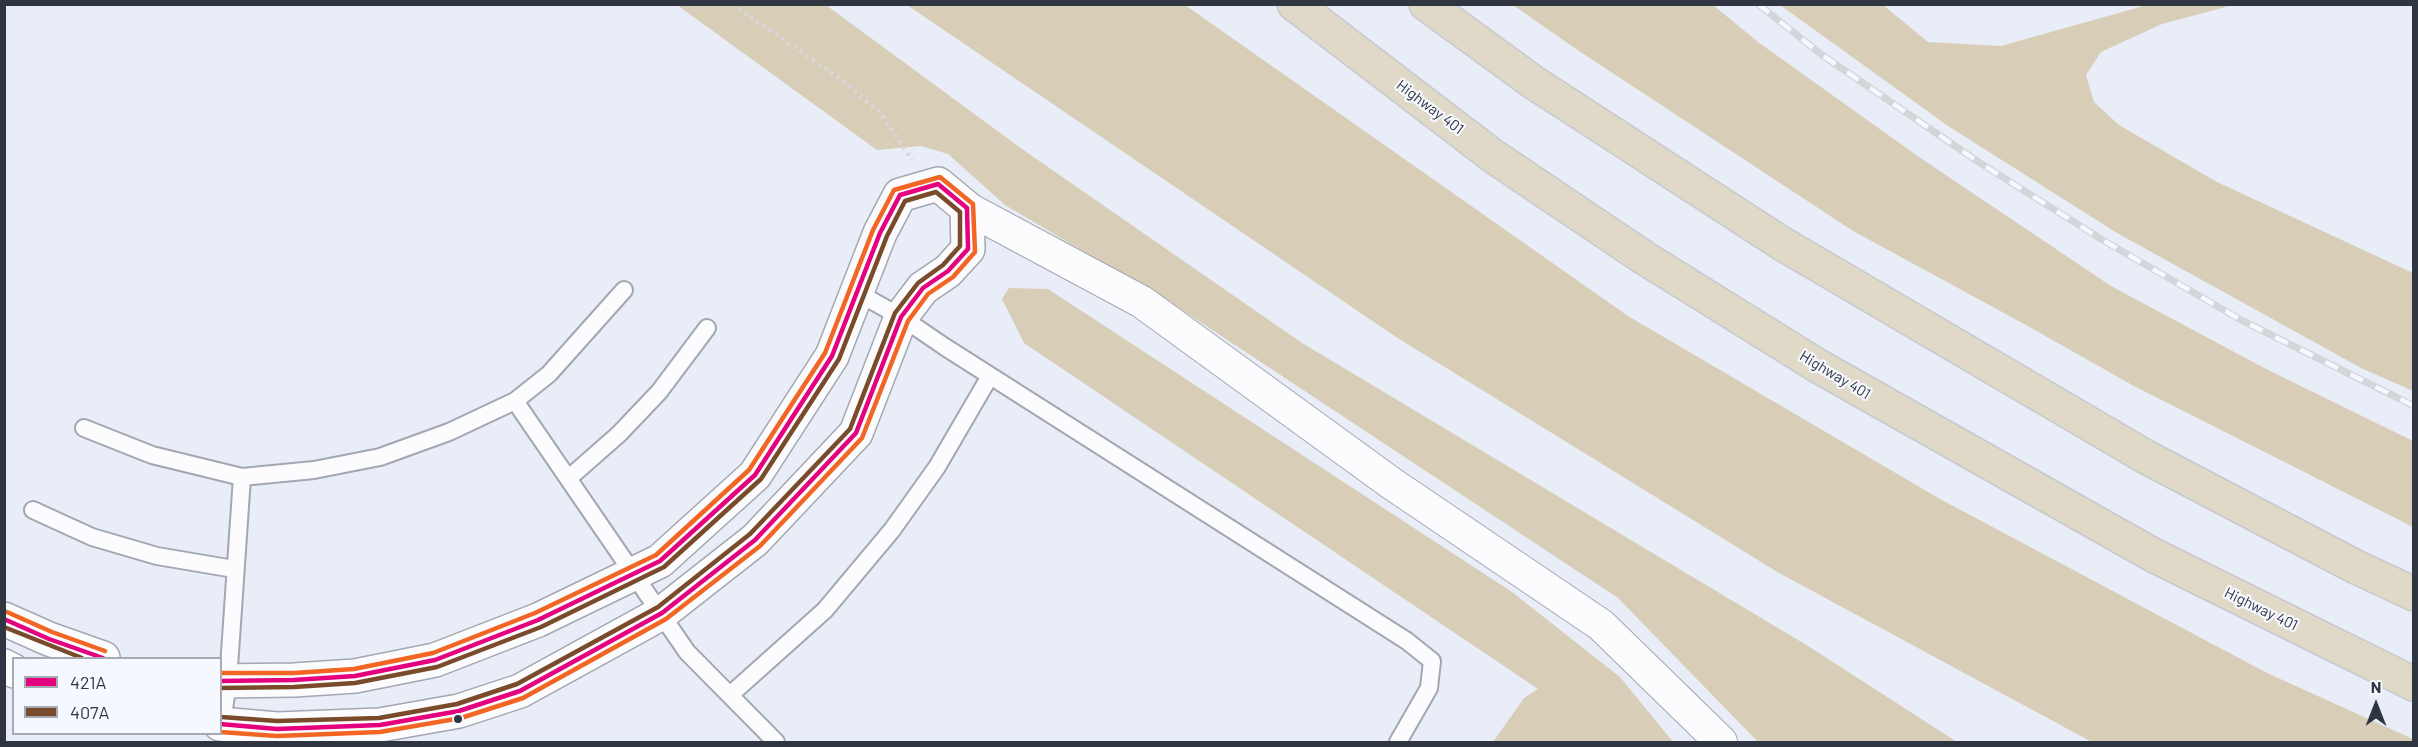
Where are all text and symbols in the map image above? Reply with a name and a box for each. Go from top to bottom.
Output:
street label: Highway 401 [1393,76,1467,138]
street label: Highway 401 [1796,347,1874,403]
street label: Highway 401 [2221,584,2301,634]
legend [12,657,222,735]
text: 421A [70,671,107,693]
north arrow [2346,675,2406,735]
text: N [2371,677,2381,696]
text: 407A [70,701,110,723]
unlabelled marker [452,713,464,725]

